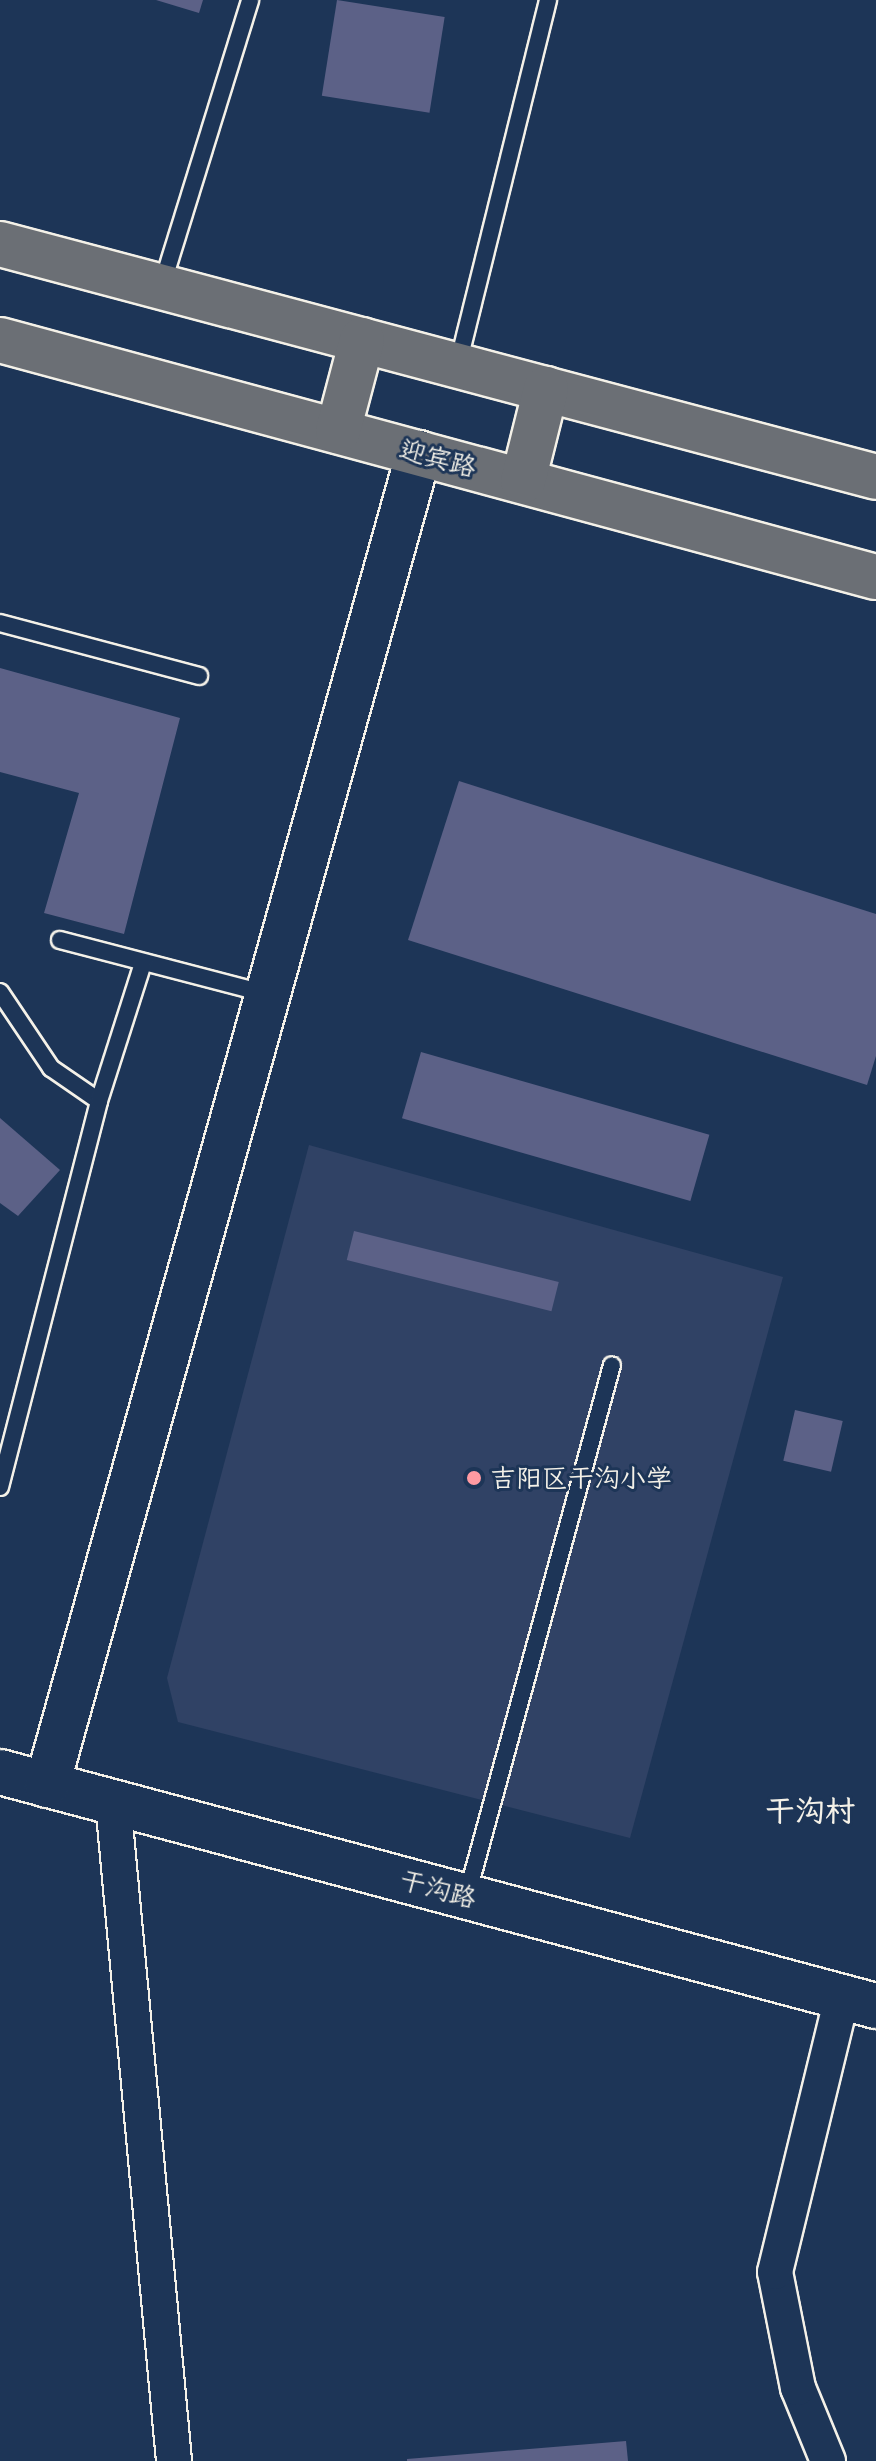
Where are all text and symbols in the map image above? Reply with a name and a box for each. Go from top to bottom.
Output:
street label: 迎宾路 [396,433,480,483]
place label: 吉阳区干沟小学 [490,1462,672,1494]
marker: 吉阳区干沟小学 [465,1469,483,1487]
district label: 干沟村 [765,1791,855,1827]
street label: 干沟路 [396,1864,480,1914]

